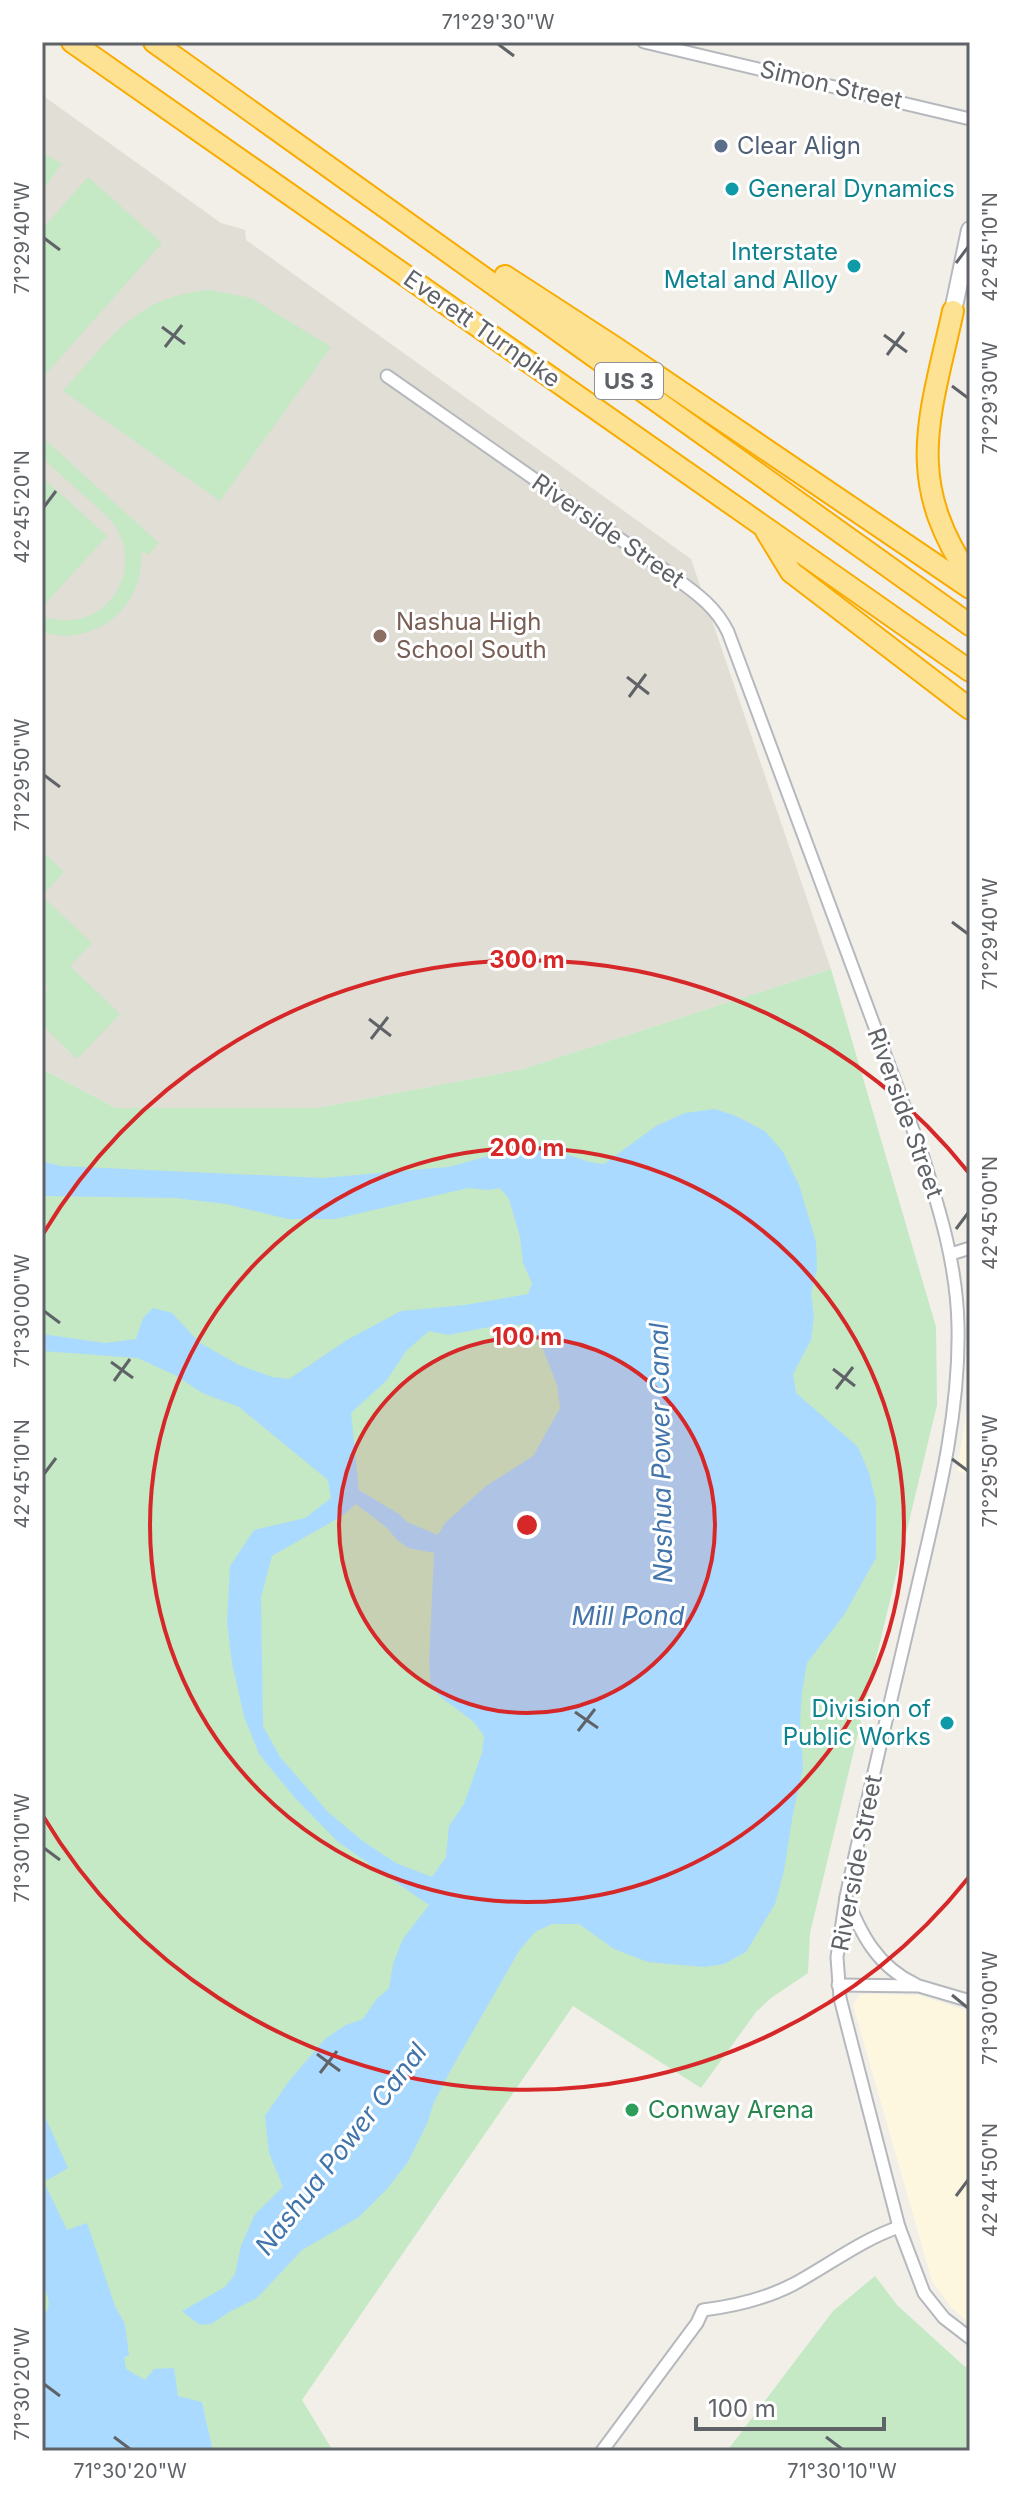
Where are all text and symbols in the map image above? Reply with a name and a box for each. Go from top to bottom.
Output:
text: 71°29'30"W [441,10,555,34]
street label: Simon Street [757,54,905,115]
place label: Clear Align [737,131,861,160]
marker: Clear Align [712,137,730,155]
place label: General Dynamics [748,174,955,203]
marker: General Dynamics [723,180,741,198]
text: 71°29'40"W [10,181,34,294]
text: 42°45'10"N [978,192,1002,302]
place label: Interstate Metal and Alloy [664,237,838,294]
marker: Interstate Metal and Alloy [845,257,863,275]
street label: Everett Turnpike [398,264,566,393]
text: 71°29'30"W [978,341,1002,455]
road number: US 3 [595,363,663,399]
text: 42°45'20"N [10,450,34,564]
street label: Riverside Street [527,467,690,594]
place label: Nashua High School South [396,607,547,664]
marker: Nashua High School South [371,627,389,645]
text: 71°29'50"W [10,718,34,831]
text: 71°29'40"W [978,877,1002,990]
text: 300 m [489,945,565,974]
street label: Riverside Street [861,1024,950,1202]
text: 200 m [489,1133,565,1162]
text: 42°45'00"N [978,1156,1002,1270]
text: 71°30'00"W [10,1254,34,1368]
text: 100 m [492,1322,562,1351]
water label: Nashua Power Canal [643,1322,678,1583]
text: 71°29'50"W [978,1414,1002,1527]
text: 42°45'10"N [10,1419,34,1529]
centre of rings [513,1511,541,1539]
water label: Mill Pond [571,1600,685,1631]
place label: Division of Public Works [783,1694,931,1751]
marker: Division of Public Works [938,1714,956,1732]
street label: Riverside Street [825,1772,888,1954]
text: 71°30'10"W [10,1793,34,1903]
text: 71°30'00"W [978,1951,1002,2065]
water label: Nashua Power Canal [248,2036,433,2261]
place label: Conway Arena [648,2095,814,2124]
marker: Conway Arena [623,2101,641,2119]
text: 42°44'50"N [978,2123,1002,2237]
text: 71°30'20"W [10,2327,34,2441]
scale bar [696,2381,884,2431]
text: 100 m [708,2394,776,2423]
text: 71°30'20"W [73,2459,187,2483]
text: 71°30'10"W [787,2459,897,2483]

